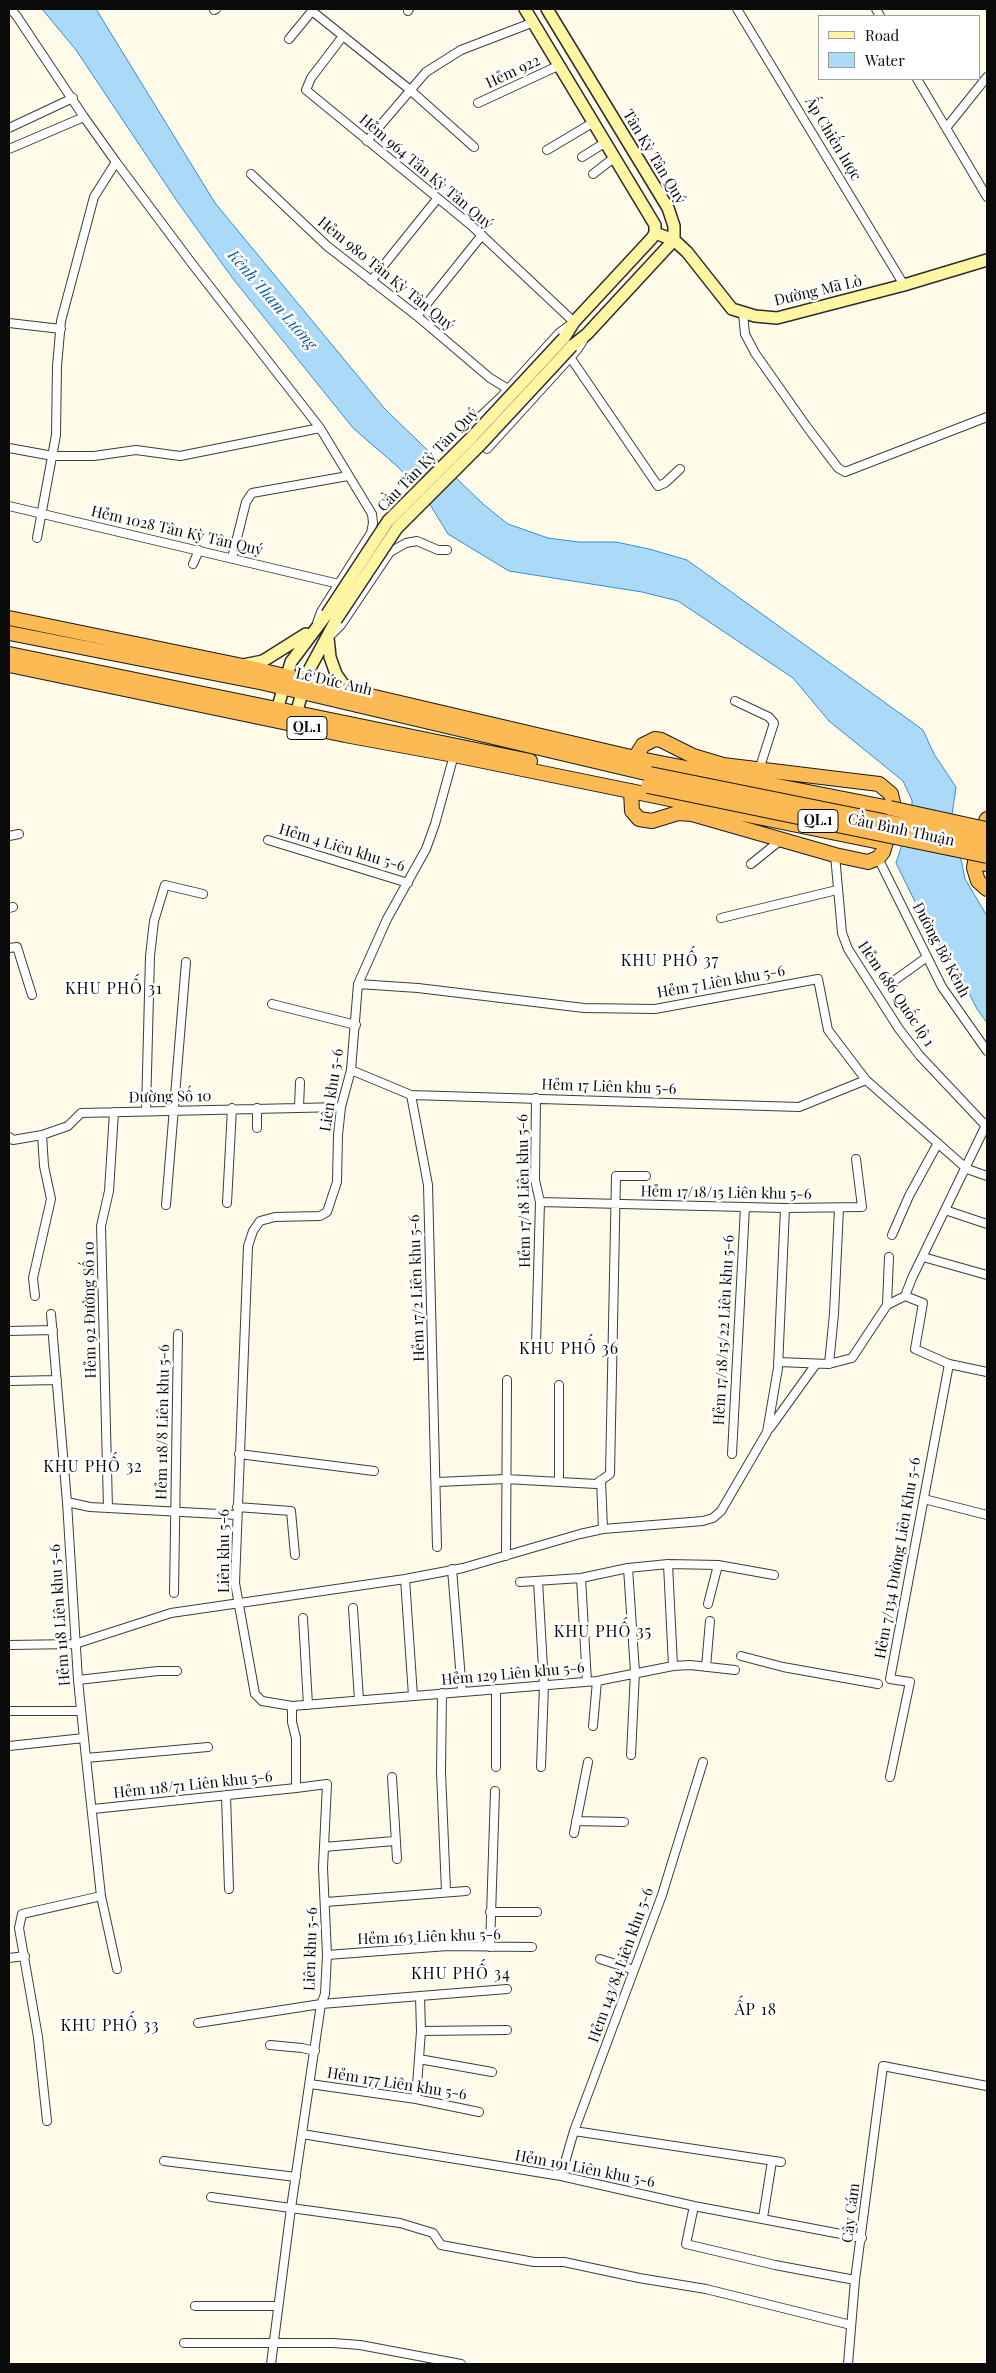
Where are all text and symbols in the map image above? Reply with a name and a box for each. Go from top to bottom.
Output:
legend [818,15,981,80]
text: Road [865,25,899,45]
text: Water [865,50,905,70]
street label: Hẻm 922 [483,52,543,92]
street label: Ấp Chiến lược [801,94,865,184]
street label: Tân Kỳ Tân Quý [619,106,689,208]
street label: Hẻm 964 Tân Kỳ Tân Quý [355,111,497,233]
street label: Hẻm 980 Tân Kỳ Tân Quý [314,213,458,335]
water label: Kênh Tham Lương [224,246,320,354]
street label: Đường Mã Lò [772,272,864,310]
street label: Cầu Tân Kỳ Tân Quý [374,404,482,516]
street label: Hẻm 1028 Tân Kỳ Tân Quý [89,502,265,560]
street label: Lê Đức Anh [294,664,374,700]
road number: QL.1 [287,716,327,740]
road number: QL.1 [798,809,838,832]
street label: Cầu Bình Thuận [846,810,956,850]
street label: Hẻm 4 Liên khu 5-6 [277,820,407,876]
street label: Đường Bờ Kênh [908,900,974,1000]
street label: Hẻm 686 Quốc lộ 1 [854,938,938,1050]
district label: KHU PHỐ 37 [620,951,720,971]
street label: Hẻm 7 Liên khu 5-6 [656,962,786,1002]
district label: KHU PHỐ 31 [64,979,164,999]
street label: Liên khu 5-6 [317,1047,347,1133]
street label: Hẻm 17 Liên khu 5-6 [541,1076,677,1098]
street label: Đường Số 10 [128,1087,212,1107]
street label: Hẻm 17/18 Liên khu 5-6 [514,1114,534,1268]
street label: Hẻm 17/18/15 Liên khu 5-6 [640,1183,812,1203]
street label: Hẻm 17/2 Liên khu 5-6 [405,1214,429,1362]
street label: Hẻm 17/18/15/22 Liên khu 5-6 [710,1234,738,1426]
street label: Hẻm 92 Đường Số 10 [80,1241,100,1379]
district label: KHU PHỐ 36 [518,1339,620,1359]
street label: Hẻm 118/8 Liên khu 5-6 [153,1344,173,1500]
street label: Hẻm 7/134 Đường Liên Khu 5-6 [871,1456,925,1660]
district label: KHU PHỐ 32 [42,1457,144,1477]
street label: Liên khu 5-6 [215,1509,233,1593]
street label: Hẻm 118 Liên khu 5-6 [46,1543,74,1687]
district label: KHU PHỐ 35 [552,1622,654,1642]
street label: Hẻm 129 Liên khu 5-6 [441,1659,585,1689]
street label: Hẻm 118/71 Liên khu 5-6 [113,1768,273,1802]
street label: Hẻm 143/84 Liên khu 5-6 [585,1885,657,2045]
street label: Liên khu 5-6 [301,1907,321,1991]
street label: Hẻm 163 Liên khu 5-6 [357,1926,501,1948]
district label: KHU PHỐ 34 [410,1964,512,1984]
district label: ẤP 18 [734,2000,778,2020]
district label: KHU PHỐ 33 [59,2016,161,2036]
street label: Hẻm 177 Liên khu 5-6 [326,2064,468,2104]
street label: Hẻm 191 Liên khu 5-6 [513,2147,657,2191]
street label: Cây Cám [838,2182,864,2244]

